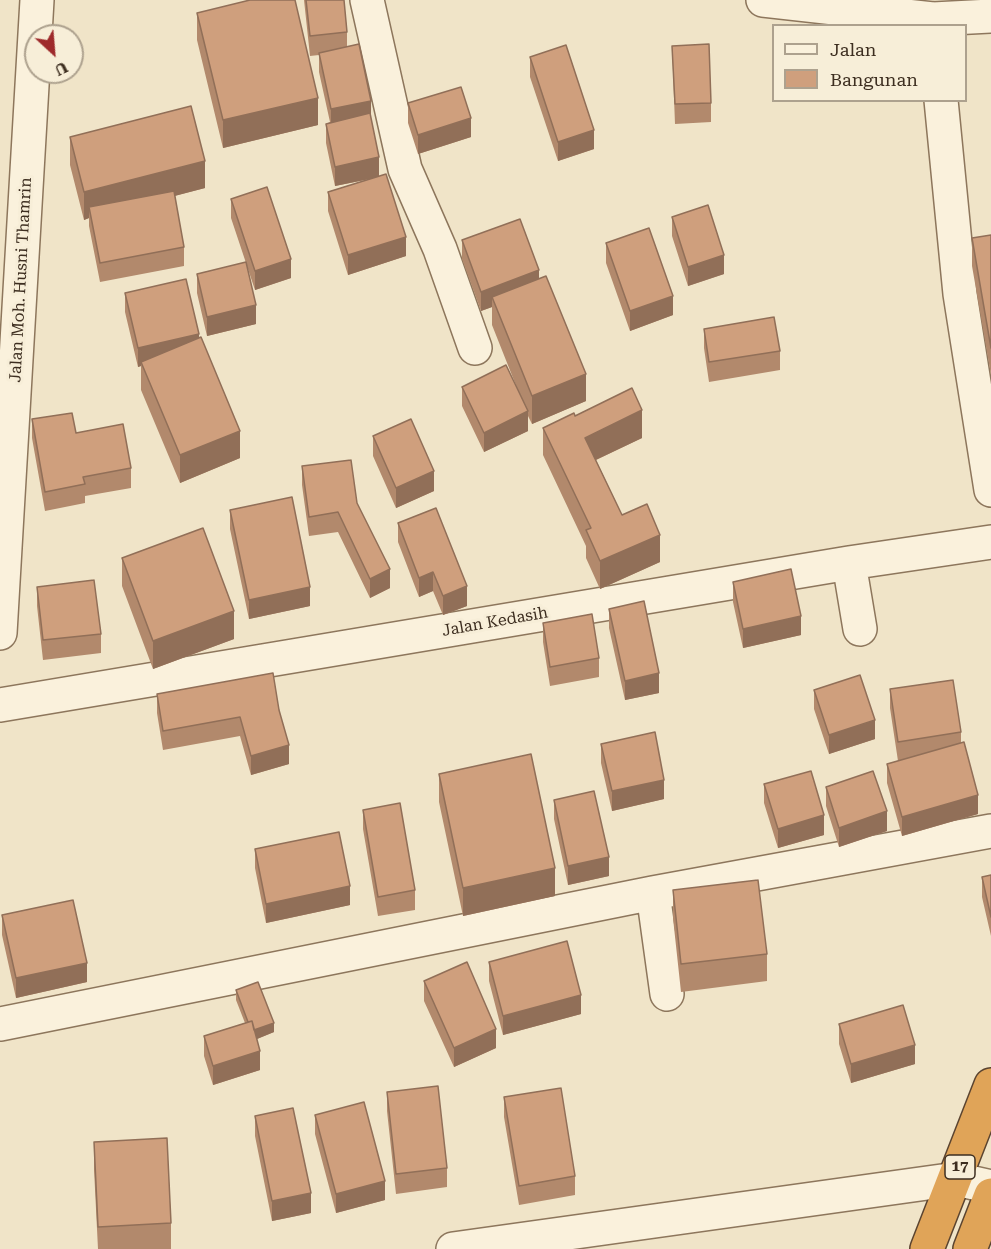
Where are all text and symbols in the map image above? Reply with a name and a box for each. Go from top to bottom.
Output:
north arrow [24,24,84,84]
legend [772,24,967,102]
text: Jalan [830,39,876,60]
text: U [52,58,71,80]
text: Bangunan [830,69,918,90]
street label: Jalan Moh. Husni Thamrin [6,177,36,383]
street label: Jalan Kedasih [440,603,550,641]
road number: 17 [945,1155,975,1179]

